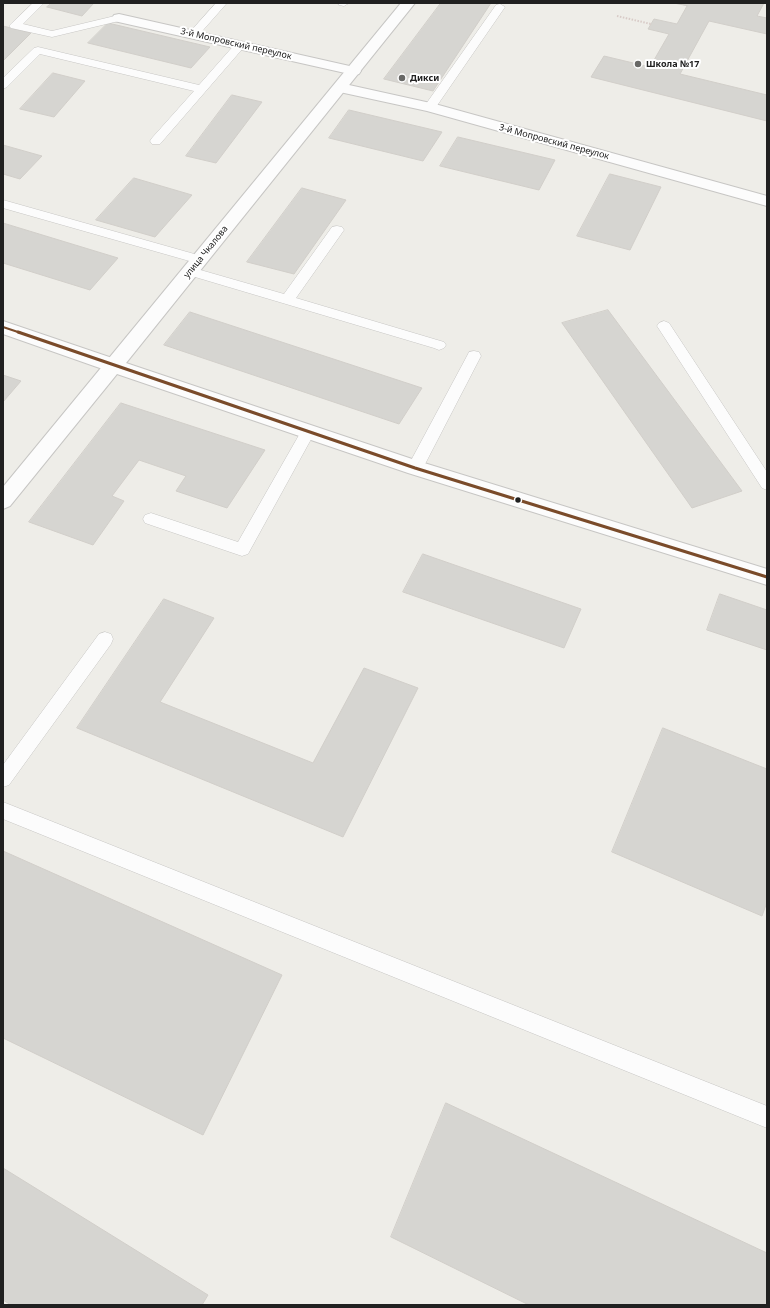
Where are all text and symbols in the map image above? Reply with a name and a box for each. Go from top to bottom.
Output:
street label: 3-й Мопровский переулок [179,26,293,62]
marker: Школа №17 [633,59,643,69]
place label: Школа №17 [646,59,699,69]
marker: Дикси [397,73,407,83]
place label: Дикси [410,73,439,83]
street label: 3-й Мопровский переулок [498,122,610,162]
street label: улица Чкалова [182,224,230,280]
unlabelled marker [513,495,523,505]

